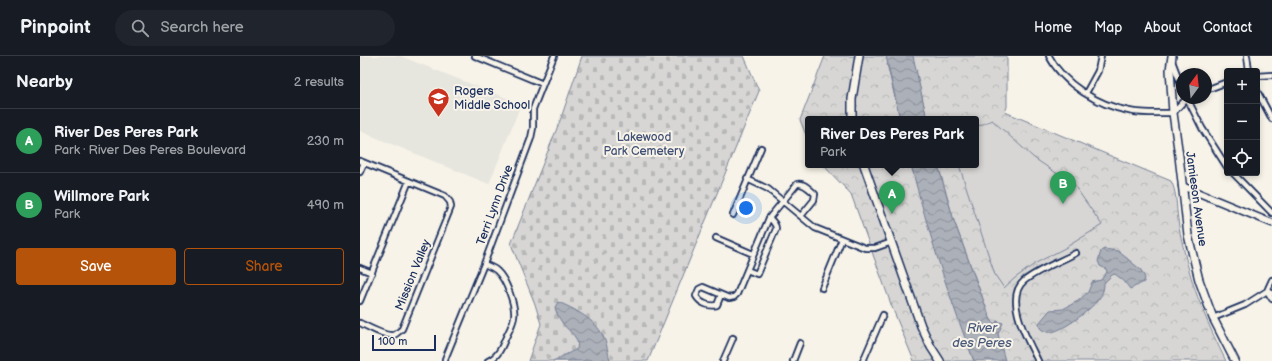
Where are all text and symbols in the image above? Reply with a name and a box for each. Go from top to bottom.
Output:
search box [115,10,395,46]
text: Pinpoint [20,16,91,39]
icon: search [129,17,151,39]
text: Search here [161,18,244,37]
text: Home [1034,19,1072,36]
text: Map [1094,19,1122,36]
text: About [1144,19,1181,36]
text: Contact [1203,19,1252,36]
north arrow [1176,68,1212,104]
map controls [1224,68,1260,176]
button: + [1224,68,1260,104]
text: Nearby [16,72,73,92]
text: 2 results [294,74,344,90]
place label: Rogers Middle School [454,84,530,113]
school or university icon: Rogers Middle School [425,85,451,118]
button: − [1224,104,1260,140]
popup [805,116,979,168]
text: River Des Peres Park [54,123,198,142]
text: River Des Peres Park [820,125,964,144]
park label: Lakewood Park Cemetery [604,130,685,159]
text: A [25,133,33,149]
text: 230 m [307,133,344,149]
button: locate [1224,140,1260,176]
text: Park · River Des Peres Boulevard [54,142,246,158]
text: Park [820,144,846,160]
street label: Jamieson Avenue [1182,151,1210,247]
street label: Terri Lynn Drive [473,163,517,247]
pin: B [1050,171,1076,204]
pin: A [879,181,905,214]
text: Willmore Park [54,187,149,206]
text: B [24,197,34,213]
text: 490 m [307,197,344,213]
your location [736,198,756,218]
text: Park [54,206,80,222]
street label: Mission Valley [392,237,434,313]
button: Save [16,248,176,285]
button: Share [184,248,344,285]
water label: River des Peres [952,320,1012,351]
scale bar [372,333,436,352]
text: 100 m [378,335,407,348]

